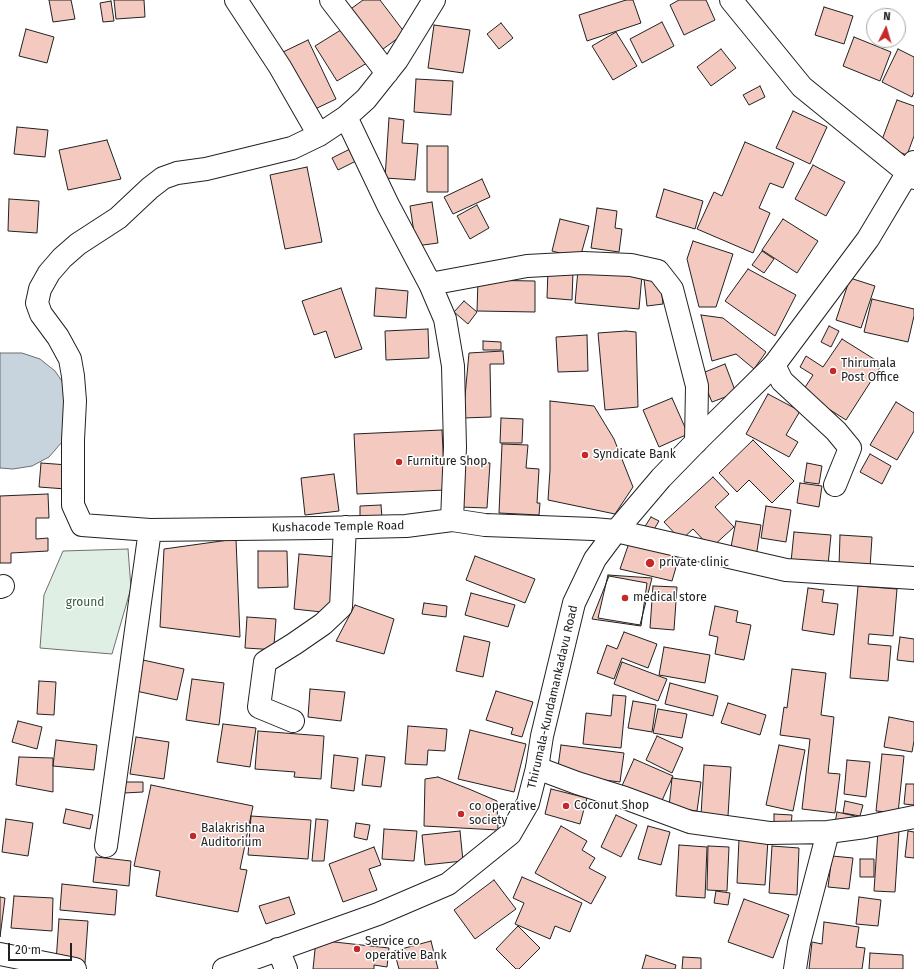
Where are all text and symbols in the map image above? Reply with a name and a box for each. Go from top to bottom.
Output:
north arrow [866,8,906,48]
text: N [883,10,891,23]
place label: Thirumala Post Office [841,357,899,385]
marker: Thirumala Post Office [828,366,838,376]
place label: Syndicate Bank [593,448,676,462]
marker: Syndicate Bank [580,450,590,460]
place label: Furniture Shop [407,455,487,469]
marker: Furniture Shop [394,457,404,467]
street label: Kushacode Temple Road [271,519,405,535]
place label: private clinic [659,556,729,570]
marker: private clinic [644,557,656,569]
place label: medical store [633,591,707,605]
marker: medical store [620,593,630,603]
park label: ground [66,596,104,610]
street label: Thirumala-Kundamankadavu Road [525,604,581,790]
place label: Coconut Shop [574,799,649,813]
place label: co operative society [469,800,536,828]
marker: Coconut Shop [561,801,571,811]
marker: co operative society [456,809,466,819]
place label: Balakrishna Auditorium [201,822,265,850]
marker: Balakrishna Auditorium [188,831,198,841]
scale bar [10,935,74,961]
place label: Service co operative Bank [365,935,447,963]
text: 20 m [15,943,41,957]
marker: Service co operative Bank [352,944,362,954]

